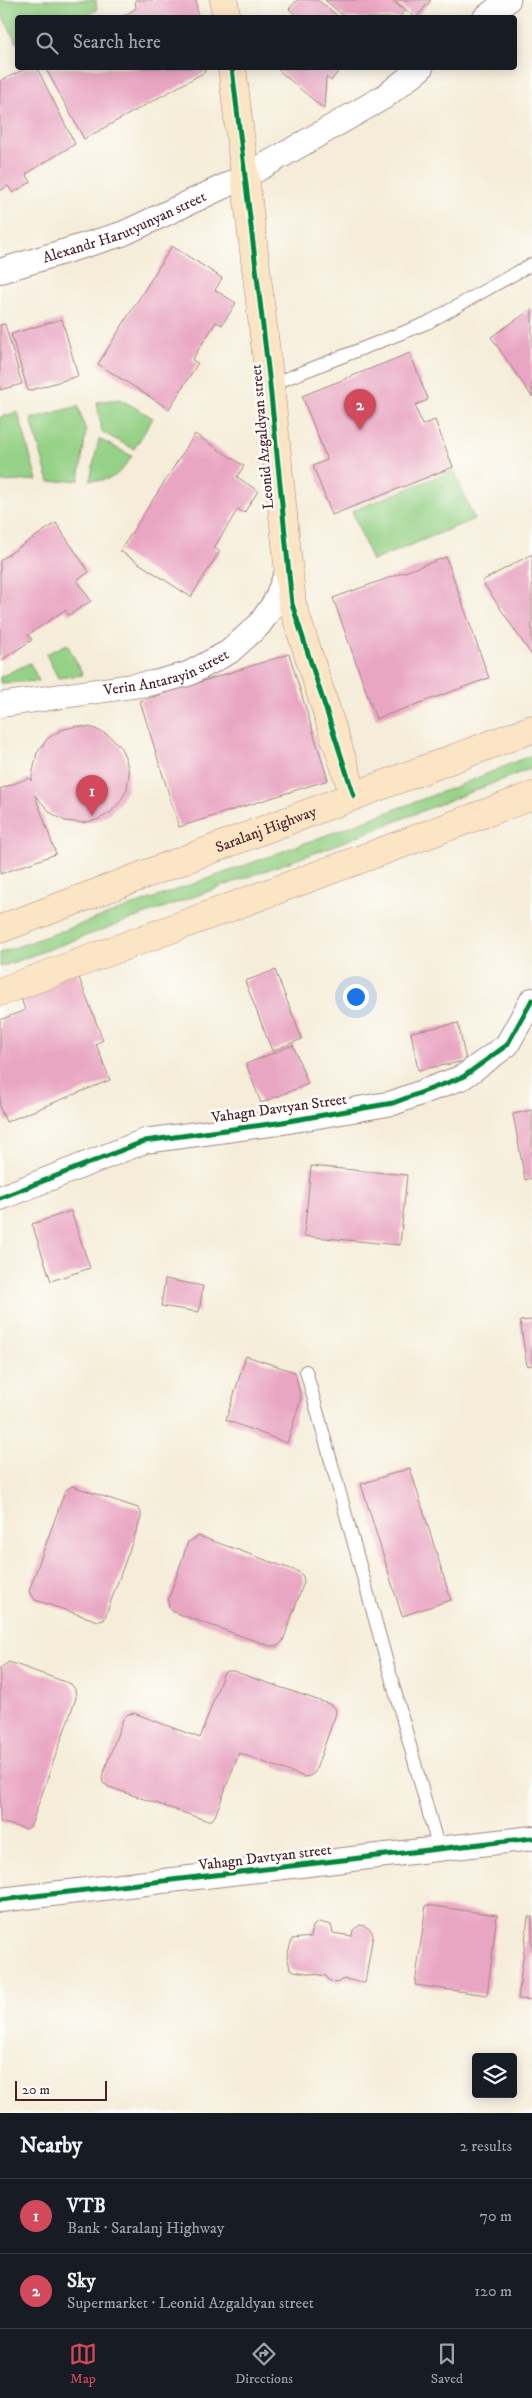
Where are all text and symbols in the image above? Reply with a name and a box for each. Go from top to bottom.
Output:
search box [15,15,517,70]
icon: search [33,29,61,57]
text: Search here [73,31,161,54]
street label: Alexandr Harutyunyan street [40,187,209,268]
street label: Leonid Azgaldyan street [247,363,278,510]
pin: 2 [344,389,376,430]
street label: Verin Antarayin street [101,645,232,700]
pin: 1 [76,775,108,816]
street label: Saralanj Highway [213,802,320,857]
your location [343,984,369,1010]
street label: Vahagn Davtyan Street [209,1090,348,1128]
street label: Vahagn Davtyan street [197,1840,333,1875]
map controls [472,2053,517,2098]
button: layers [472,2053,517,2098]
scale bar [15,2078,108,2101]
text: 20 m [22,2081,50,2099]
text: Nearby [20,2133,82,2159]
text: 2 results [460,2136,512,2156]
text: VTB [67,2195,106,2218]
text: 1 [33,2206,39,2226]
text: 70 m [480,2206,512,2226]
text: Bank · Saralanj Highway [67,2218,224,2238]
text: Sky [67,2270,95,2293]
text: 2 [32,2281,40,2301]
text: 120 m [474,2281,512,2301]
text: Supermarket · Leonid Azgaldyan street [67,2293,314,2313]
tab: Map [69,2340,97,2388]
tab: Directions [235,2340,293,2388]
tab: Saved [431,2340,463,2388]

